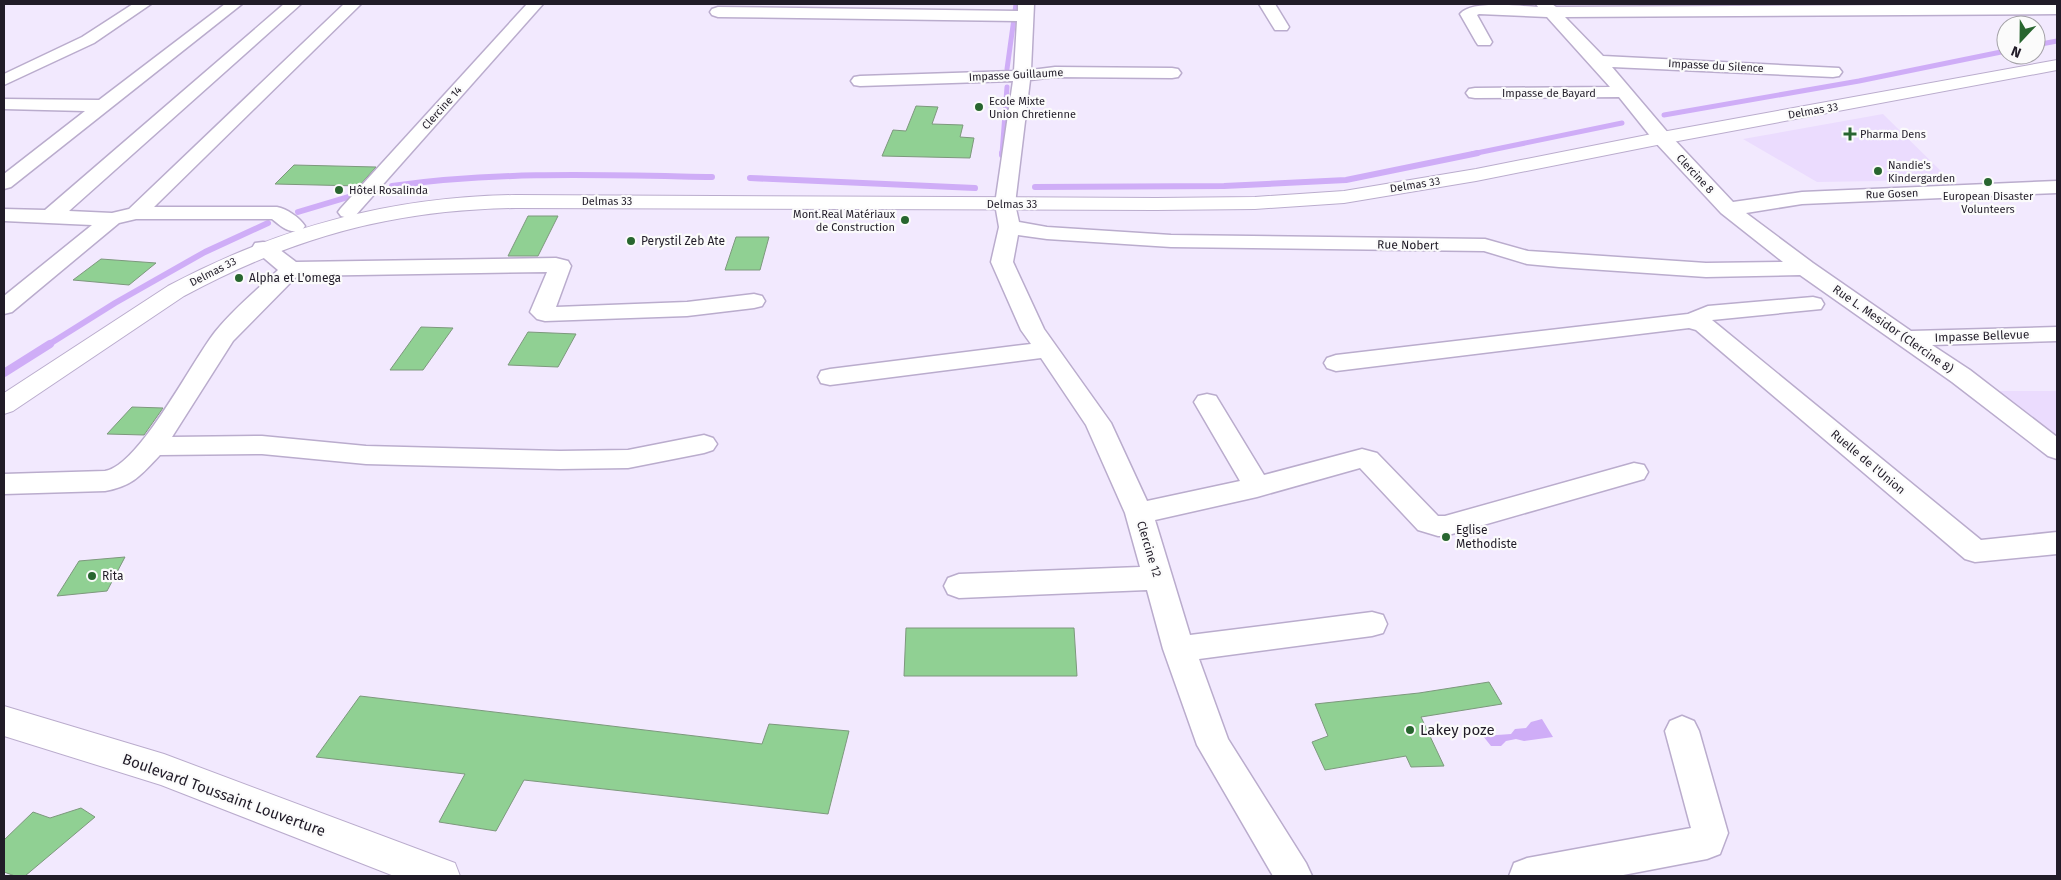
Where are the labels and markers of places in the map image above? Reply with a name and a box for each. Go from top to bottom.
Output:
place label: Ecole Mixte Union Chretienne [989,95,1076,121]
marker: Ecole Mixte Union Chretienne [973,101,985,113]
marker: Pharma Dens [1844,128,1856,140]
place label: Pharma Dens [1860,128,1926,141]
place label: Nandie's Kindergarden [1888,159,1955,185]
marker: Nandie's Kindergarden [1872,165,1884,177]
marker: European Disaster Volunteers [1982,176,1994,188]
marker: Hôtel Rosalinda [333,184,345,196]
place label: Hôtel Rosalinda [349,184,428,197]
place label: European Disaster Volunteers [1943,190,2034,216]
place label: Mont.Real Matériaux de Construction [793,208,896,234]
marker: Mont.Real Matériaux de Construction [899,214,911,226]
place label: Perystil Zeb Ate [641,234,725,248]
marker: Perystil Zeb Ate [625,235,637,247]
place label: Alpha et L'omega [249,271,341,285]
marker: Alpha et L'omega [233,272,245,284]
place label: Eglise Methodiste [1456,523,1517,551]
marker: Eglise Methodiste [1440,531,1452,543]
place label: Rita [102,569,123,583]
marker: Rita [86,570,98,582]
place label: Lakey poze [1420,721,1495,739]
marker: Lakey poze [1404,724,1416,736]

